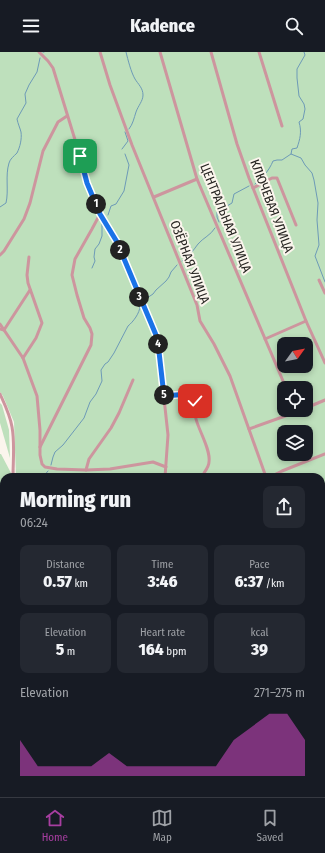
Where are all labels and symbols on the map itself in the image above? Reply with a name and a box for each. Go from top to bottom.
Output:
pin [63,139,97,173]
street label: КЛЮЧЕВАЯ УЛИЦА [247,157,297,255]
street label: ЦЕНТРАЛЬНАЯ УЛИЦА [197,161,255,275]
pin: 1 [86,194,106,214]
street label: ОЗЁРНАЯ УЛИЦА [167,218,213,306]
pin: 2 [110,240,130,260]
pin: 3 [129,287,149,307]
pin: 4 [148,334,168,354]
north arrow [277,337,313,373]
pin [178,384,212,418]
pin: 5 [154,385,174,405]

